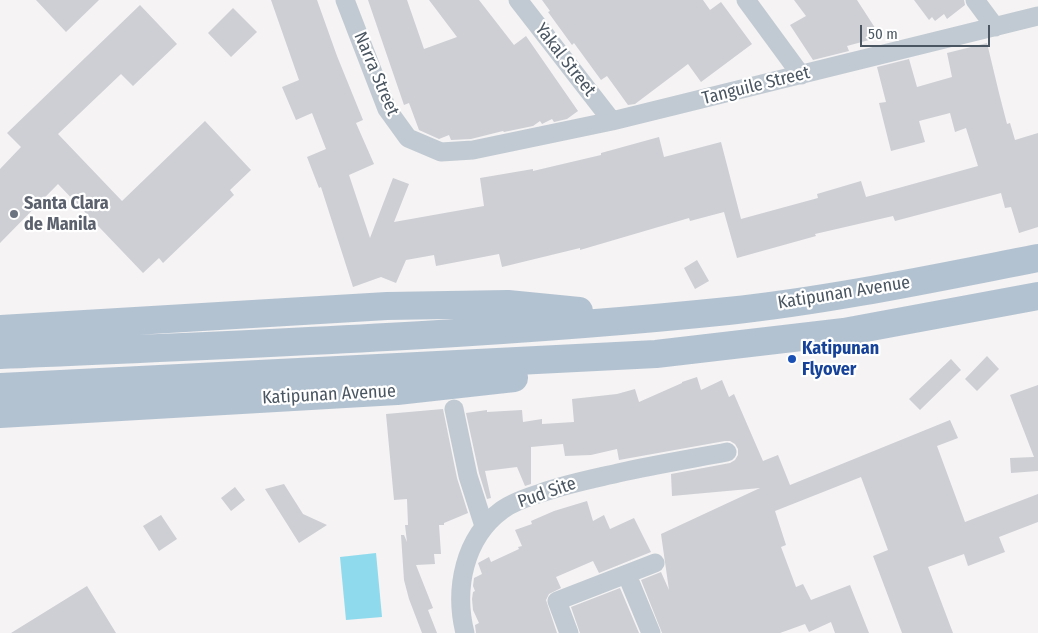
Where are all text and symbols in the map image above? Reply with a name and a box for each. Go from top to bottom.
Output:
scale bar [863,15,993,47]
street label: Yakal Street [530,19,600,101]
text: 50 m [868,25,898,43]
street label: Narra Street [349,29,403,119]
street label: Tanguile Street [700,62,812,110]
place label: Santa Clara de Manila [24,193,109,235]
marker: Santa Clara de Manila [8,208,20,220]
street label: Katipunan Avenue [776,272,912,314]
place label: Katipunan Flyover [802,338,879,380]
marker: Katipunan Flyover [786,353,798,365]
street label: Katipunan Avenue [262,381,396,409]
street label: Pud Site [515,473,579,513]

